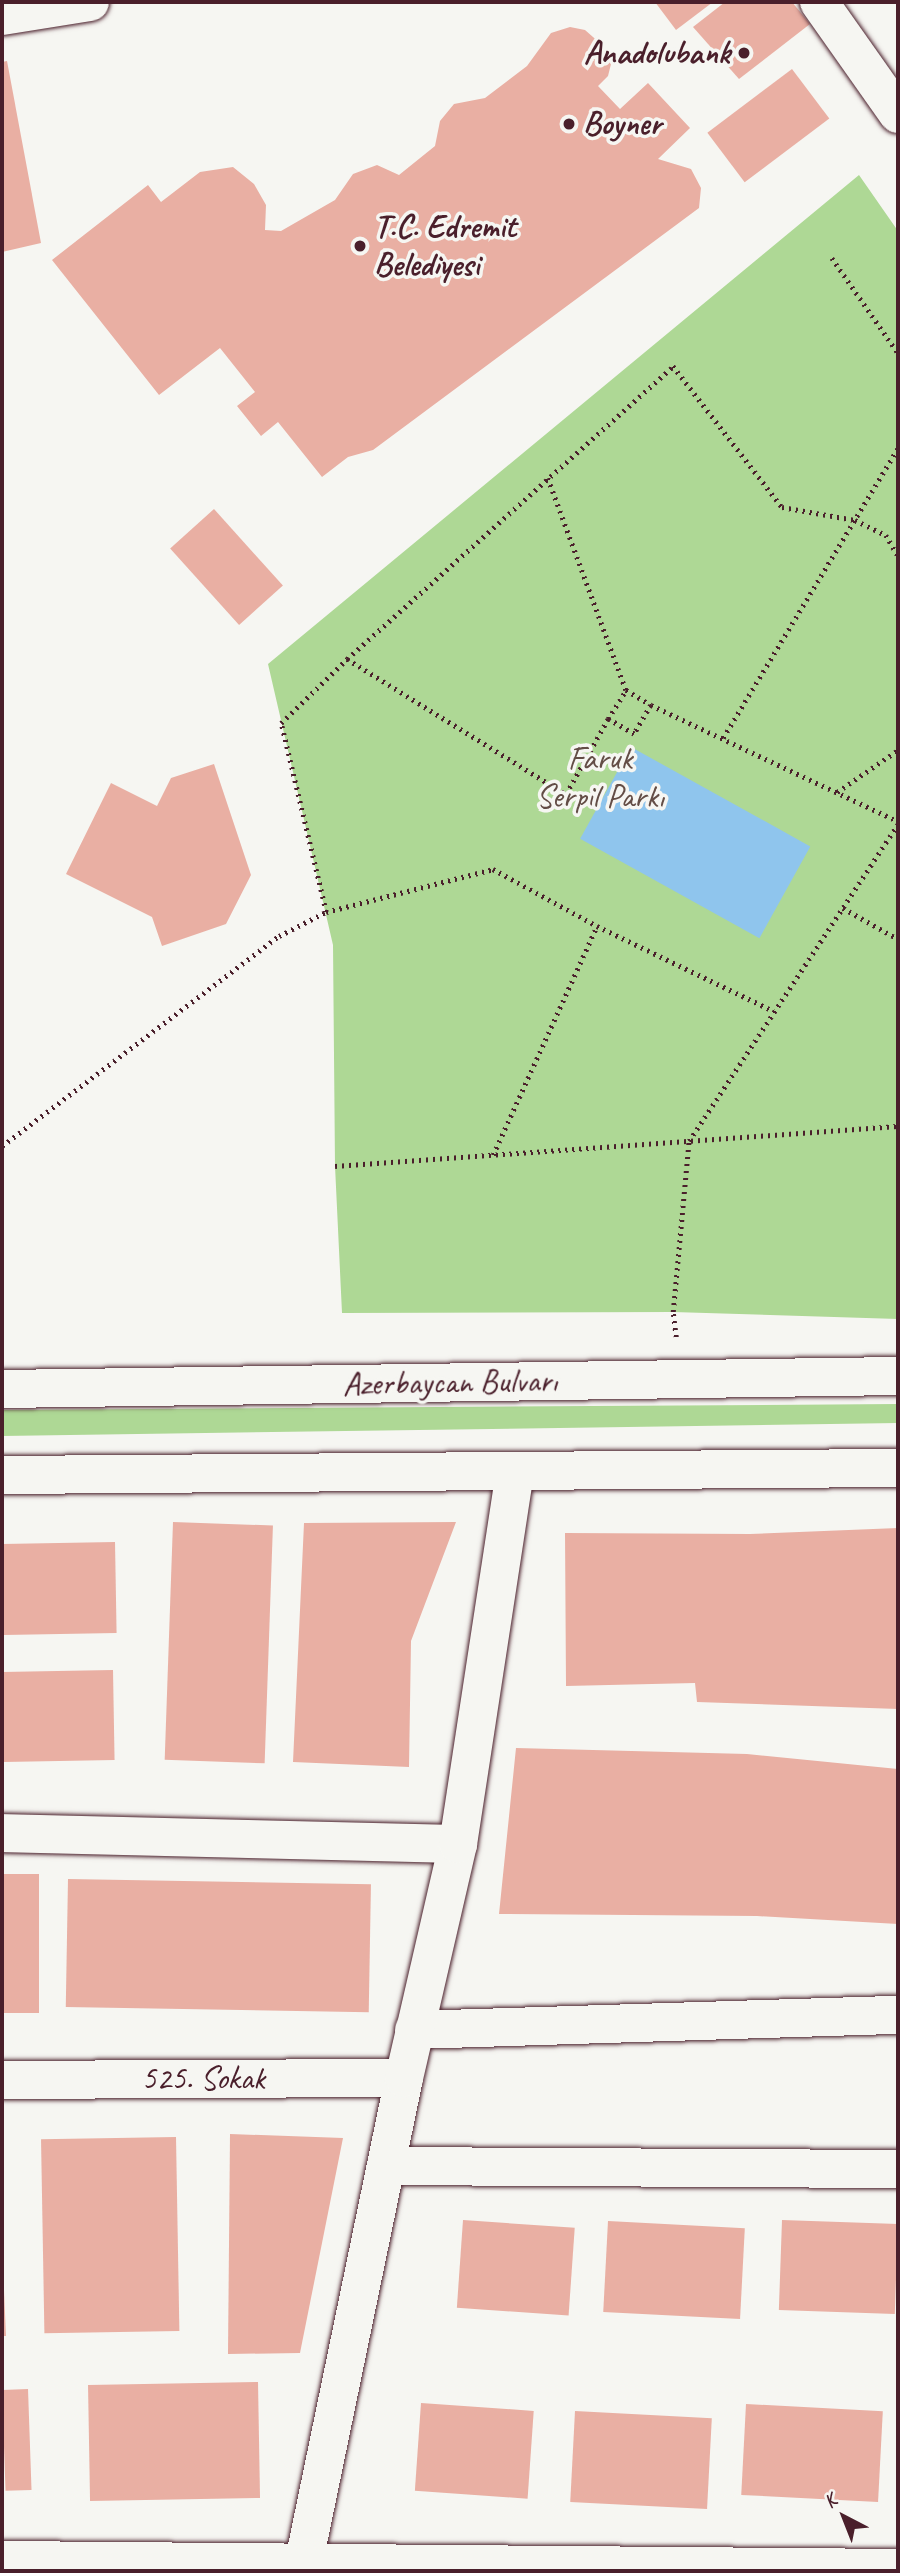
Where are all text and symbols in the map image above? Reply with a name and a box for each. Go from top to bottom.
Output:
place label: Anadolubank [584,33,730,73]
marker: Anadolubank [736,45,752,61]
place label: Boyner [583,104,661,144]
marker: Boyner [561,116,577,132]
place label: T.C. Edremit Belediyesi [374,207,516,285]
marker: T.C. Edremit Belediyesi [352,238,368,254]
park label: Faruk Serpil Parkı [536,739,664,817]
street label: Azerbaycan Bulvarı [342,1361,558,1405]
street label: 525. Sokak [141,2059,265,2099]
north arrow [809,2482,879,2552]
text: K [818,2489,842,2514]

